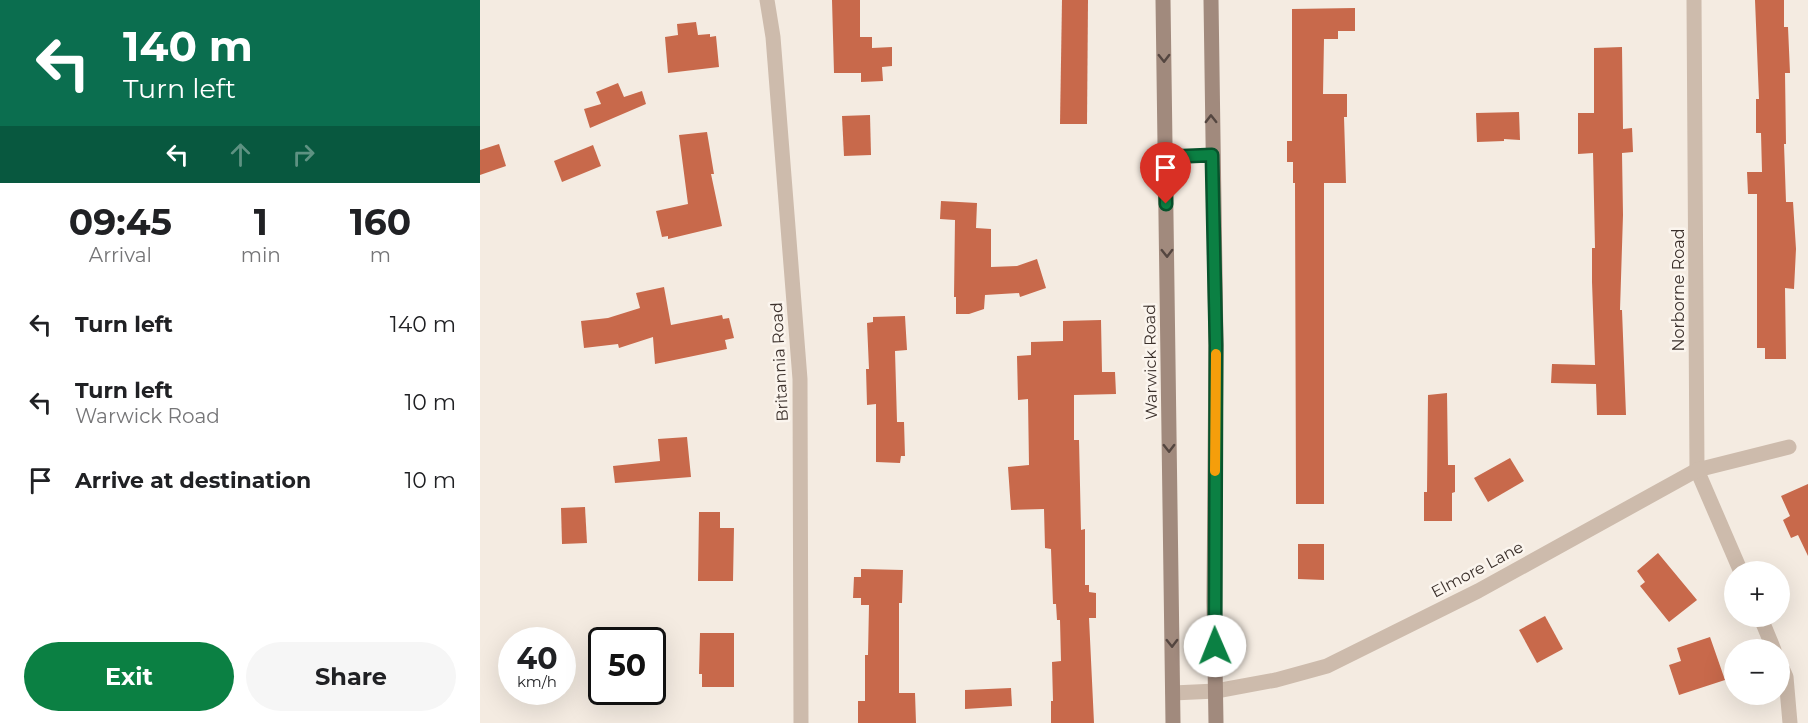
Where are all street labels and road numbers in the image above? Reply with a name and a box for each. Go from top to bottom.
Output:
street label: Norborne Road [1669,228,1688,352]
street label: Britannia Road [767,302,792,422]
street label: Warwick Road [1140,304,1161,420]
street label: Elmore Lane [1428,537,1526,602]

